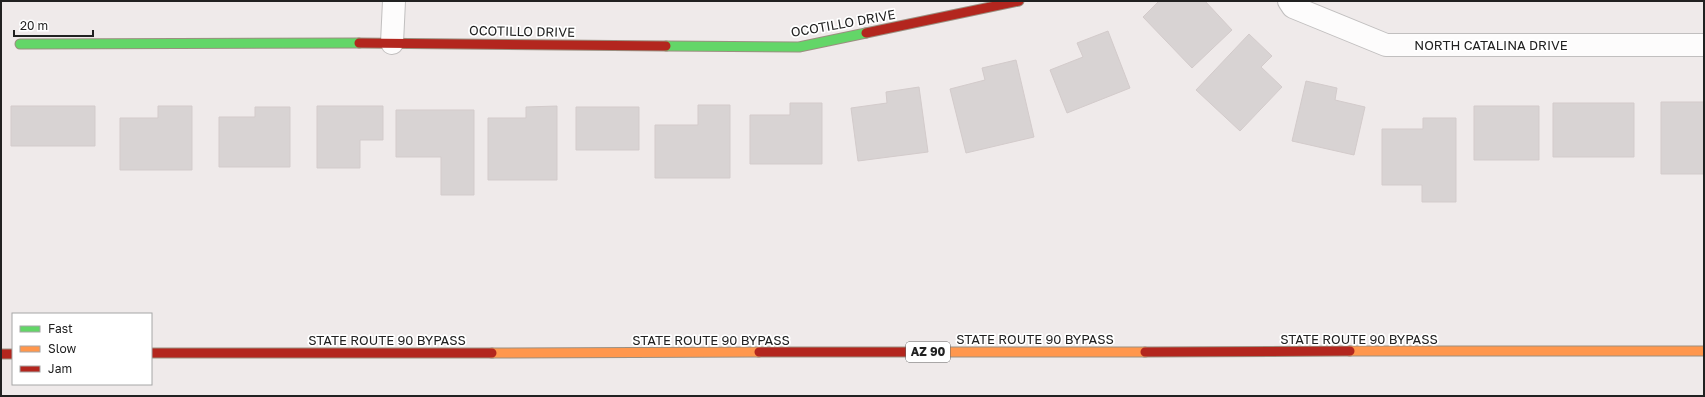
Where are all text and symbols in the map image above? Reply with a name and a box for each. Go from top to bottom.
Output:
street label: OCOTILLO DRIVE [790,6,897,40]
scale bar [14,12,93,38]
text: 20 m [20,18,48,33]
street label: OCOTILLO DRIVE [469,22,575,40]
street label: NORTH CATALINA DRIVE [1414,37,1568,53]
legend [12,313,152,385]
text: Fast [48,321,73,336]
street label: STATE ROUTE 90 BYPASS [956,331,1114,347]
street label: STATE ROUTE 90 BYPASS [1280,331,1438,347]
street label: STATE ROUTE 90 BYPASS [308,332,466,348]
street label: STATE ROUTE 90 BYPASS [632,332,790,348]
text: Slow [48,341,76,356]
road number: AZ 90 [906,342,950,362]
text: Jam [48,361,72,376]

